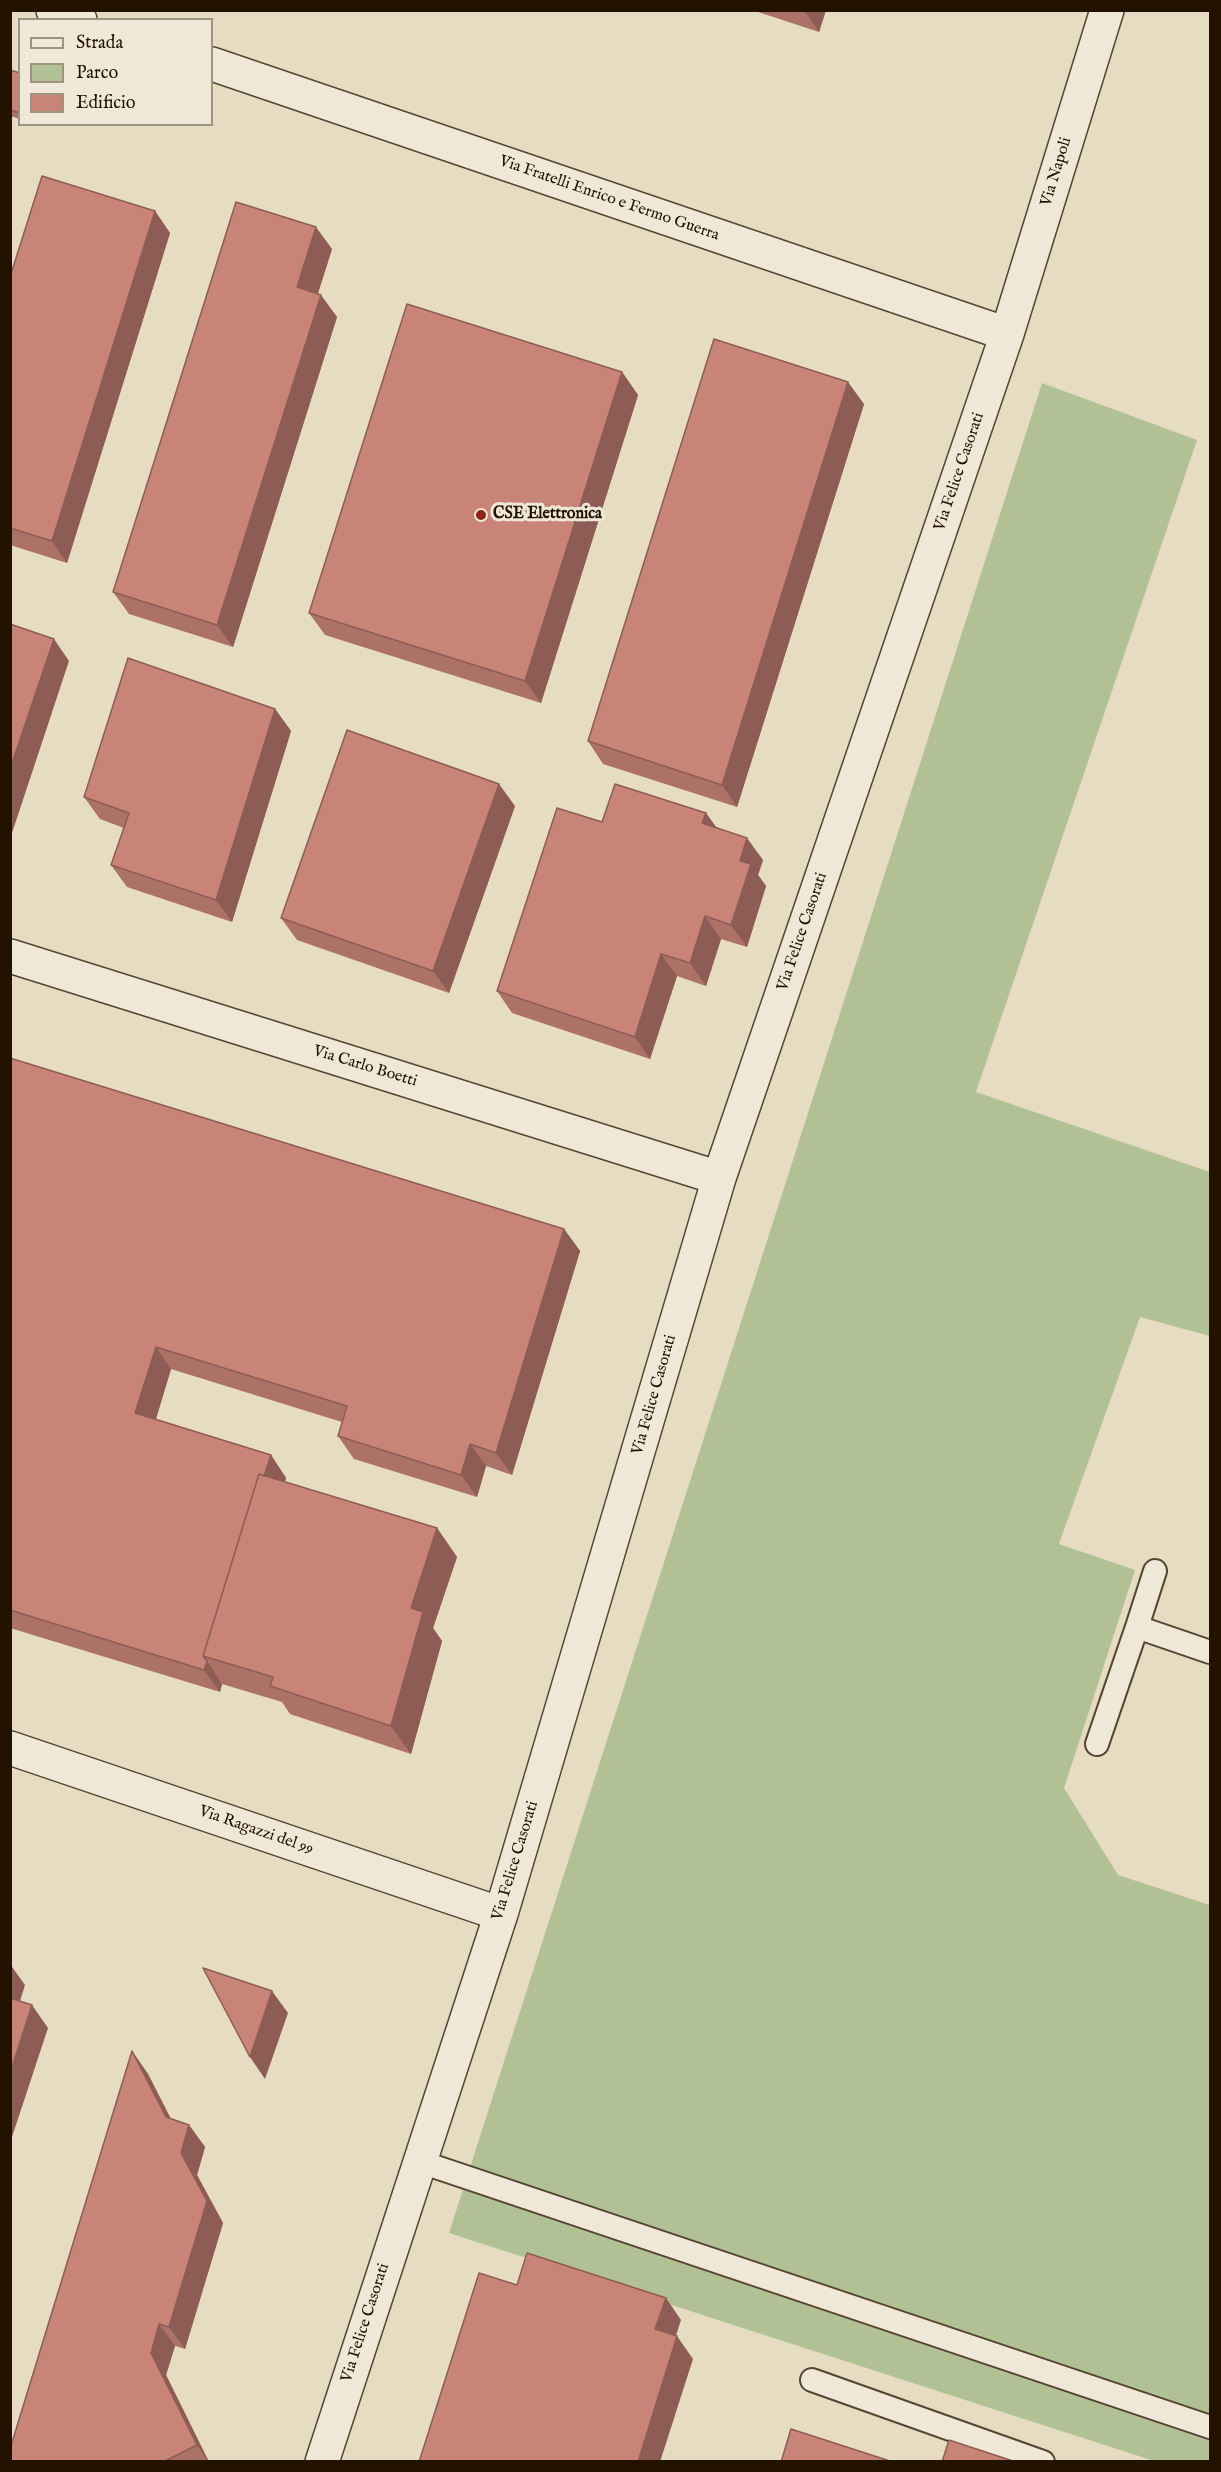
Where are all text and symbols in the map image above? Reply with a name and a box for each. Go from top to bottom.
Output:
legend [18,18,213,126]
text: Strada [76,32,123,55]
text: Parco [76,62,118,85]
text: Edificio [76,92,136,115]
street label: Via Napoli [1037,135,1077,209]
street label: Via Fratelli Enrico e Fermo Guerra [496,152,722,246]
street label: Via Felice Casorati [931,410,989,534]
place label: CSE Elettronica [493,505,602,525]
marker: CSE Elettronica [474,508,488,522]
street label: Via Felice Casorati [774,870,832,994]
street label: Via Carlo Boetti [311,1042,419,1092]
street label: Via Felice Casorati [629,1333,681,1457]
street label: Via Felice Casorati [489,1799,543,1923]
street label: Via Ragazzi del 99 [196,1802,316,1860]
street label: Via Felice Casorati [338,2261,394,2385]

